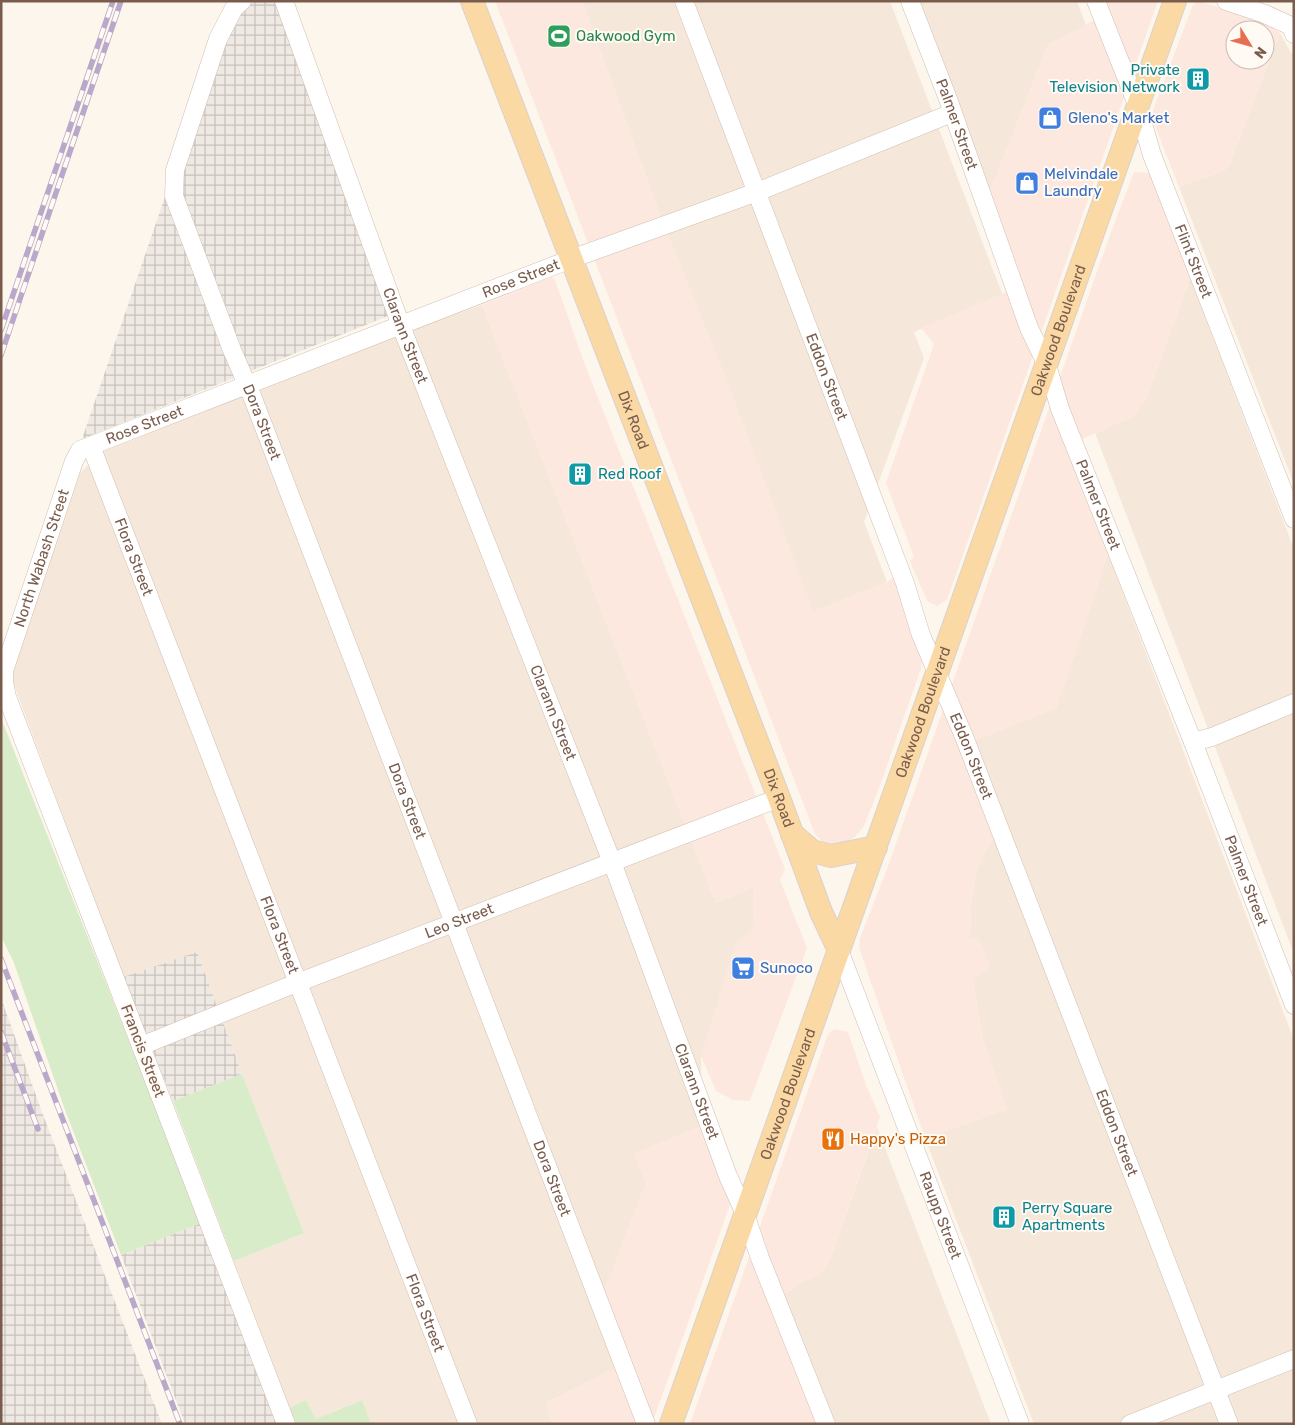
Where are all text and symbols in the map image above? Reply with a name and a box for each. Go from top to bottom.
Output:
north arrow [1225,20,1275,70]
sports icon: Oakwood Gym [546,23,572,49]
place label: Oakwood Gym [576,27,676,45]
text: N [1250,43,1270,62]
place label: Private Television Network [1049,61,1180,96]
building icon: Private Television Network [1185,66,1211,92]
street label: Palmer Street [932,76,981,173]
shop icon: Gleno's Market [1037,105,1063,131]
place label: Gleno's Market [1068,109,1169,127]
place label: Melvindale Laundry [1044,165,1118,200]
shop icon: Melvindale Laundry [1014,170,1040,196]
street label: Flint Street [1171,222,1216,301]
street label: Rose Street [480,255,562,302]
street label: Oakwood Boulevard [1027,262,1090,399]
street label: Clarann Street [379,285,432,386]
street label: Eddon Street [802,331,851,423]
street label: Dora Street [239,381,285,463]
street label: Dix Road [614,388,653,452]
street label: Rose Street [103,402,186,448]
street label: Palmer Street [1072,457,1124,552]
building icon: Red Roof [567,461,593,487]
place label: Red Roof [598,465,662,483]
street label: North Wabash Street [10,487,73,629]
street label: Flora Street [111,516,157,599]
street label: Oakwood Boulevard [892,644,955,780]
street label: Clarann Street [526,662,580,763]
street label: Eddon Street [946,710,996,802]
street label: Dora Street [385,761,430,842]
street label: Dix Road [760,766,798,830]
street label: Palmer Street [1221,833,1272,929]
street label: Flora Street [256,893,303,977]
street label: Leo Street [422,899,496,942]
supermarket icon: Sunoco [730,955,756,981]
place label: Sunoco [760,959,813,977]
street label: Francis Street [117,1002,169,1100]
street label: Oakwood Boulevard [756,1026,819,1162]
street label: Clarann Street [671,1041,723,1142]
street label: Eddon Street [1092,1087,1142,1179]
restaurant icon: Happy's Pizza [820,1126,846,1152]
place label: Happy's Pizza [850,1130,946,1148]
street label: Dora Street [529,1138,575,1219]
street label: Raupp Street [915,1169,965,1262]
place label: Perry Square Apartments [1022,1199,1112,1234]
building icon: Perry Square Apartments [991,1204,1017,1230]
street label: Flora Street [402,1271,448,1354]

